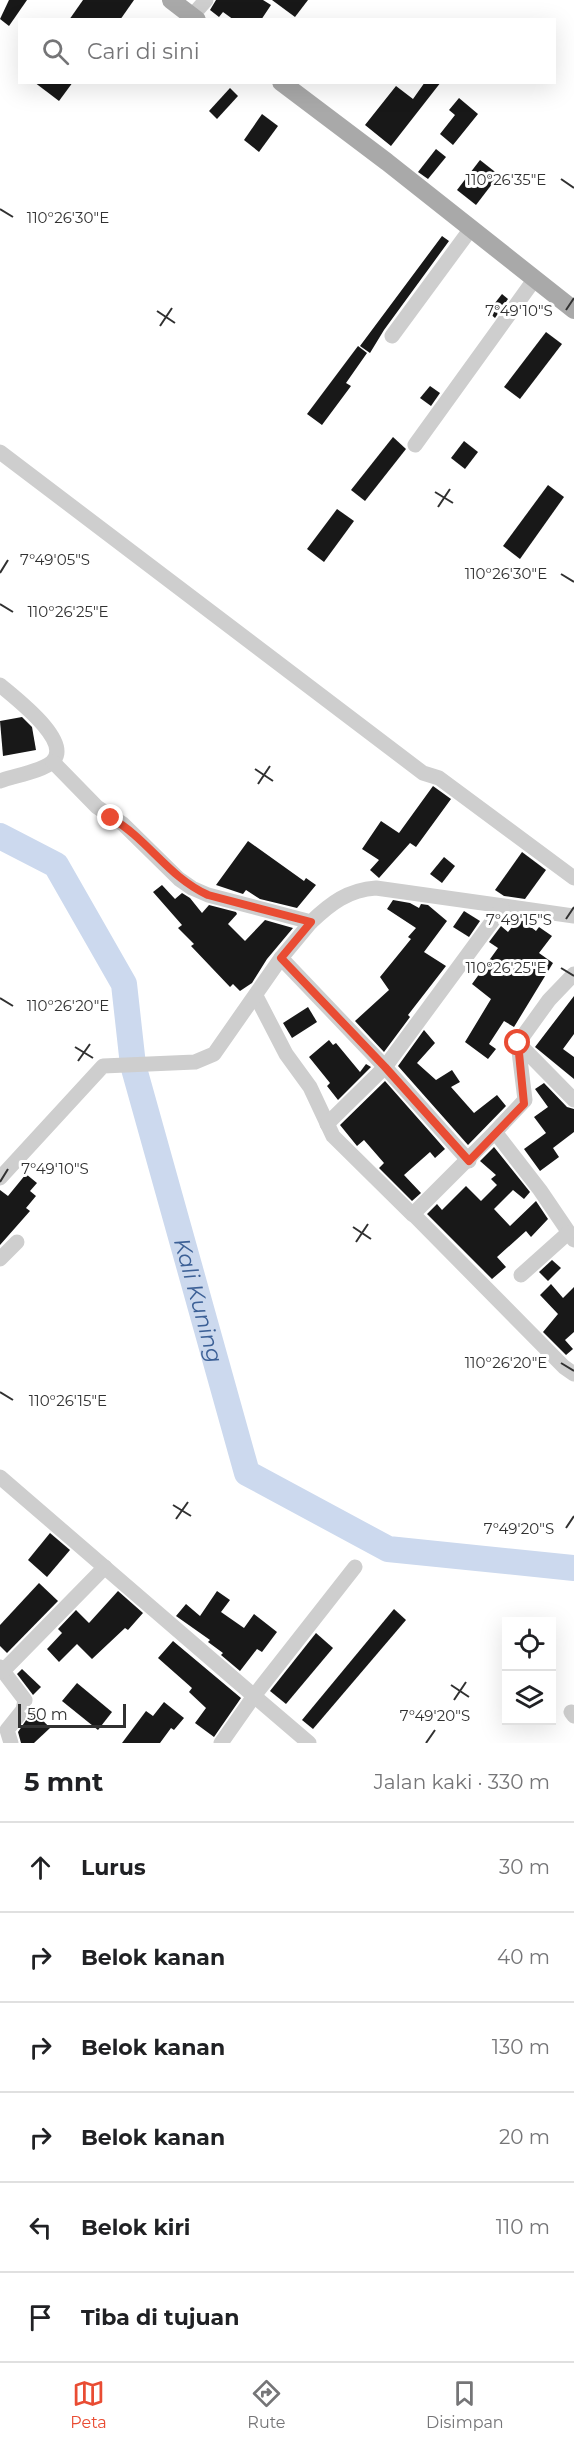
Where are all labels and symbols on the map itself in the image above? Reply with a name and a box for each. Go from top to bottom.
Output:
text: 110°26'35"E [466,170,546,189]
text: 110°26'30"E [27,208,109,227]
text: 7°49'10"S [485,301,553,320]
text: 7°49'05"S [20,550,90,569]
text: 110°26'30"E [465,564,547,583]
text: 110°26'25"E [27,602,109,621]
route end [97,804,123,830]
text: 7°49'15"S [486,910,552,929]
text: 110°26'25"E [465,958,547,977]
text: 110°26'20"E [27,996,109,1015]
route start [504,1029,530,1055]
text: 7°49'10"S [21,1159,89,1178]
water label: Kali Kuning [168,1235,229,1366]
text: 110°26'20"E [465,1353,547,1372]
text: 110°26'15"E [29,1391,107,1410]
text: 7°49'20"S [484,1519,554,1538]
scale bar [18,1701,126,1728]
text: 7°49'20"S [400,1706,470,1725]

